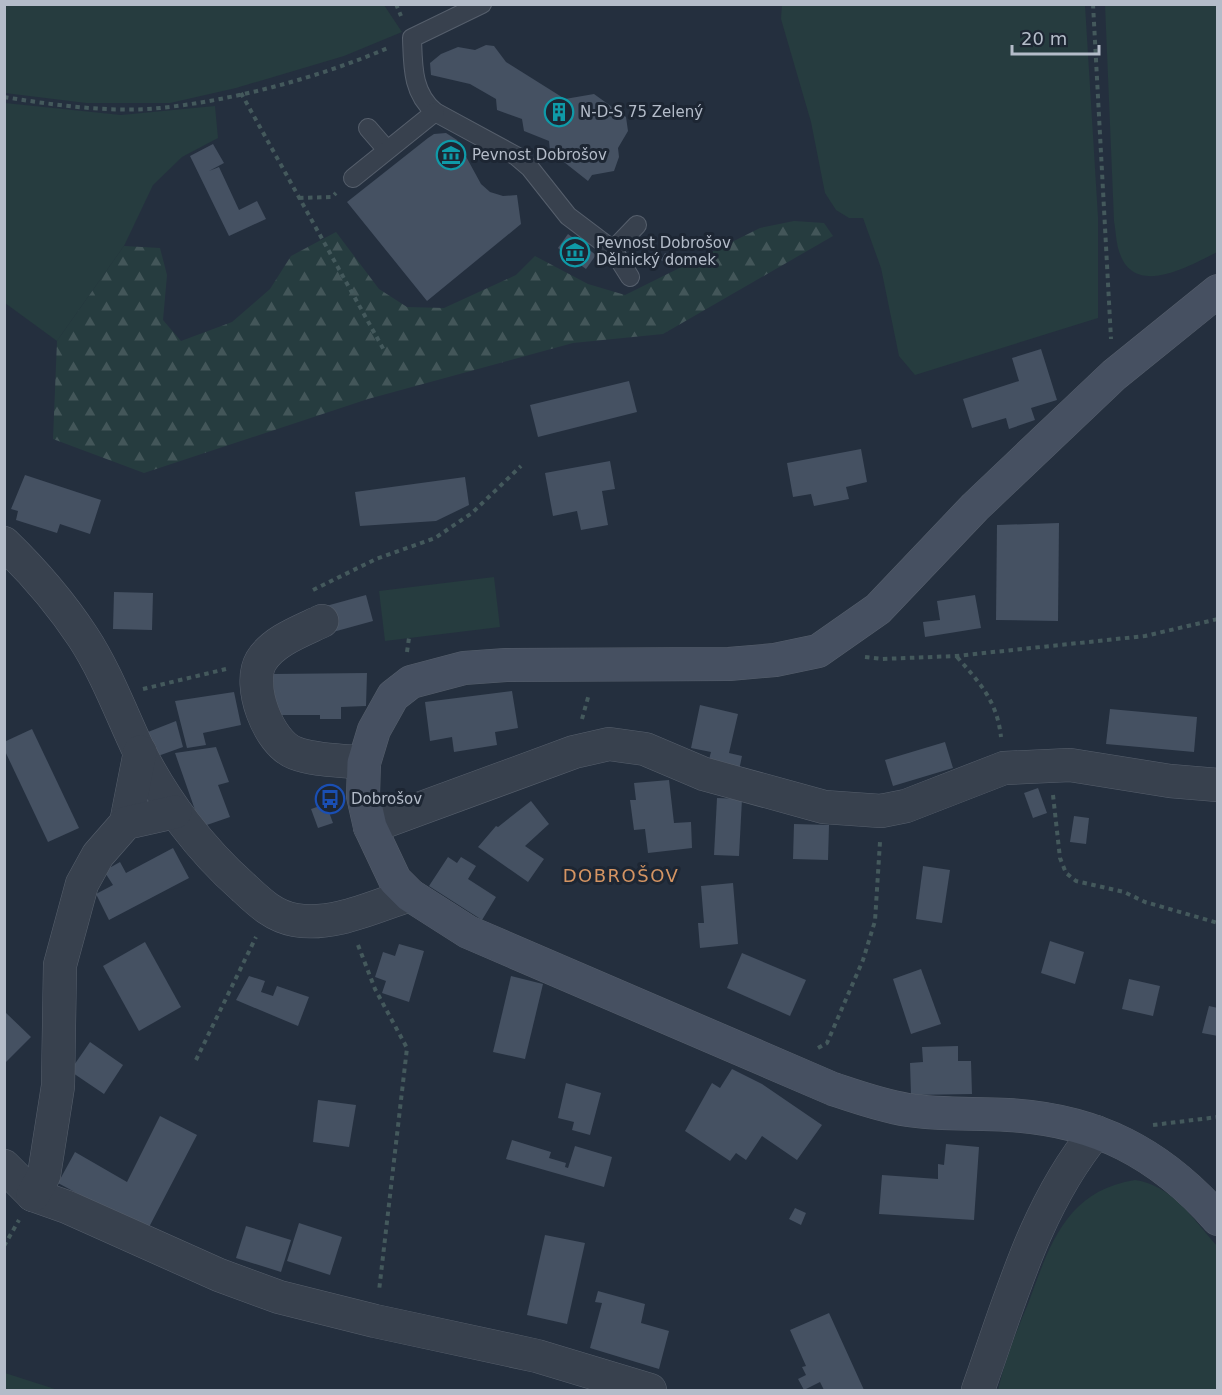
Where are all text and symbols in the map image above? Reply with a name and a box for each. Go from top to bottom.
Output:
scale bar [1012,18,1099,56]
text: 20 m [1021,28,1067,49]
building icon: N-D-S 75 Zelený [543,96,575,128]
place label: N-D-S 75 Zelený [580,103,703,121]
museum icon: Pevnost Dobrošov [435,139,467,171]
place label: Pevnost Dobrošov [472,146,607,164]
place label: Pevnost Dobrošov Dělnický domek [596,234,731,269]
museum icon: Pevnost Dobrošov Dělnický domek [559,236,591,268]
bus stop icon: Dobrošov [314,783,346,815]
place label: Dobrošov [351,790,422,808]
district label: DOBROŠOV [563,865,679,886]

